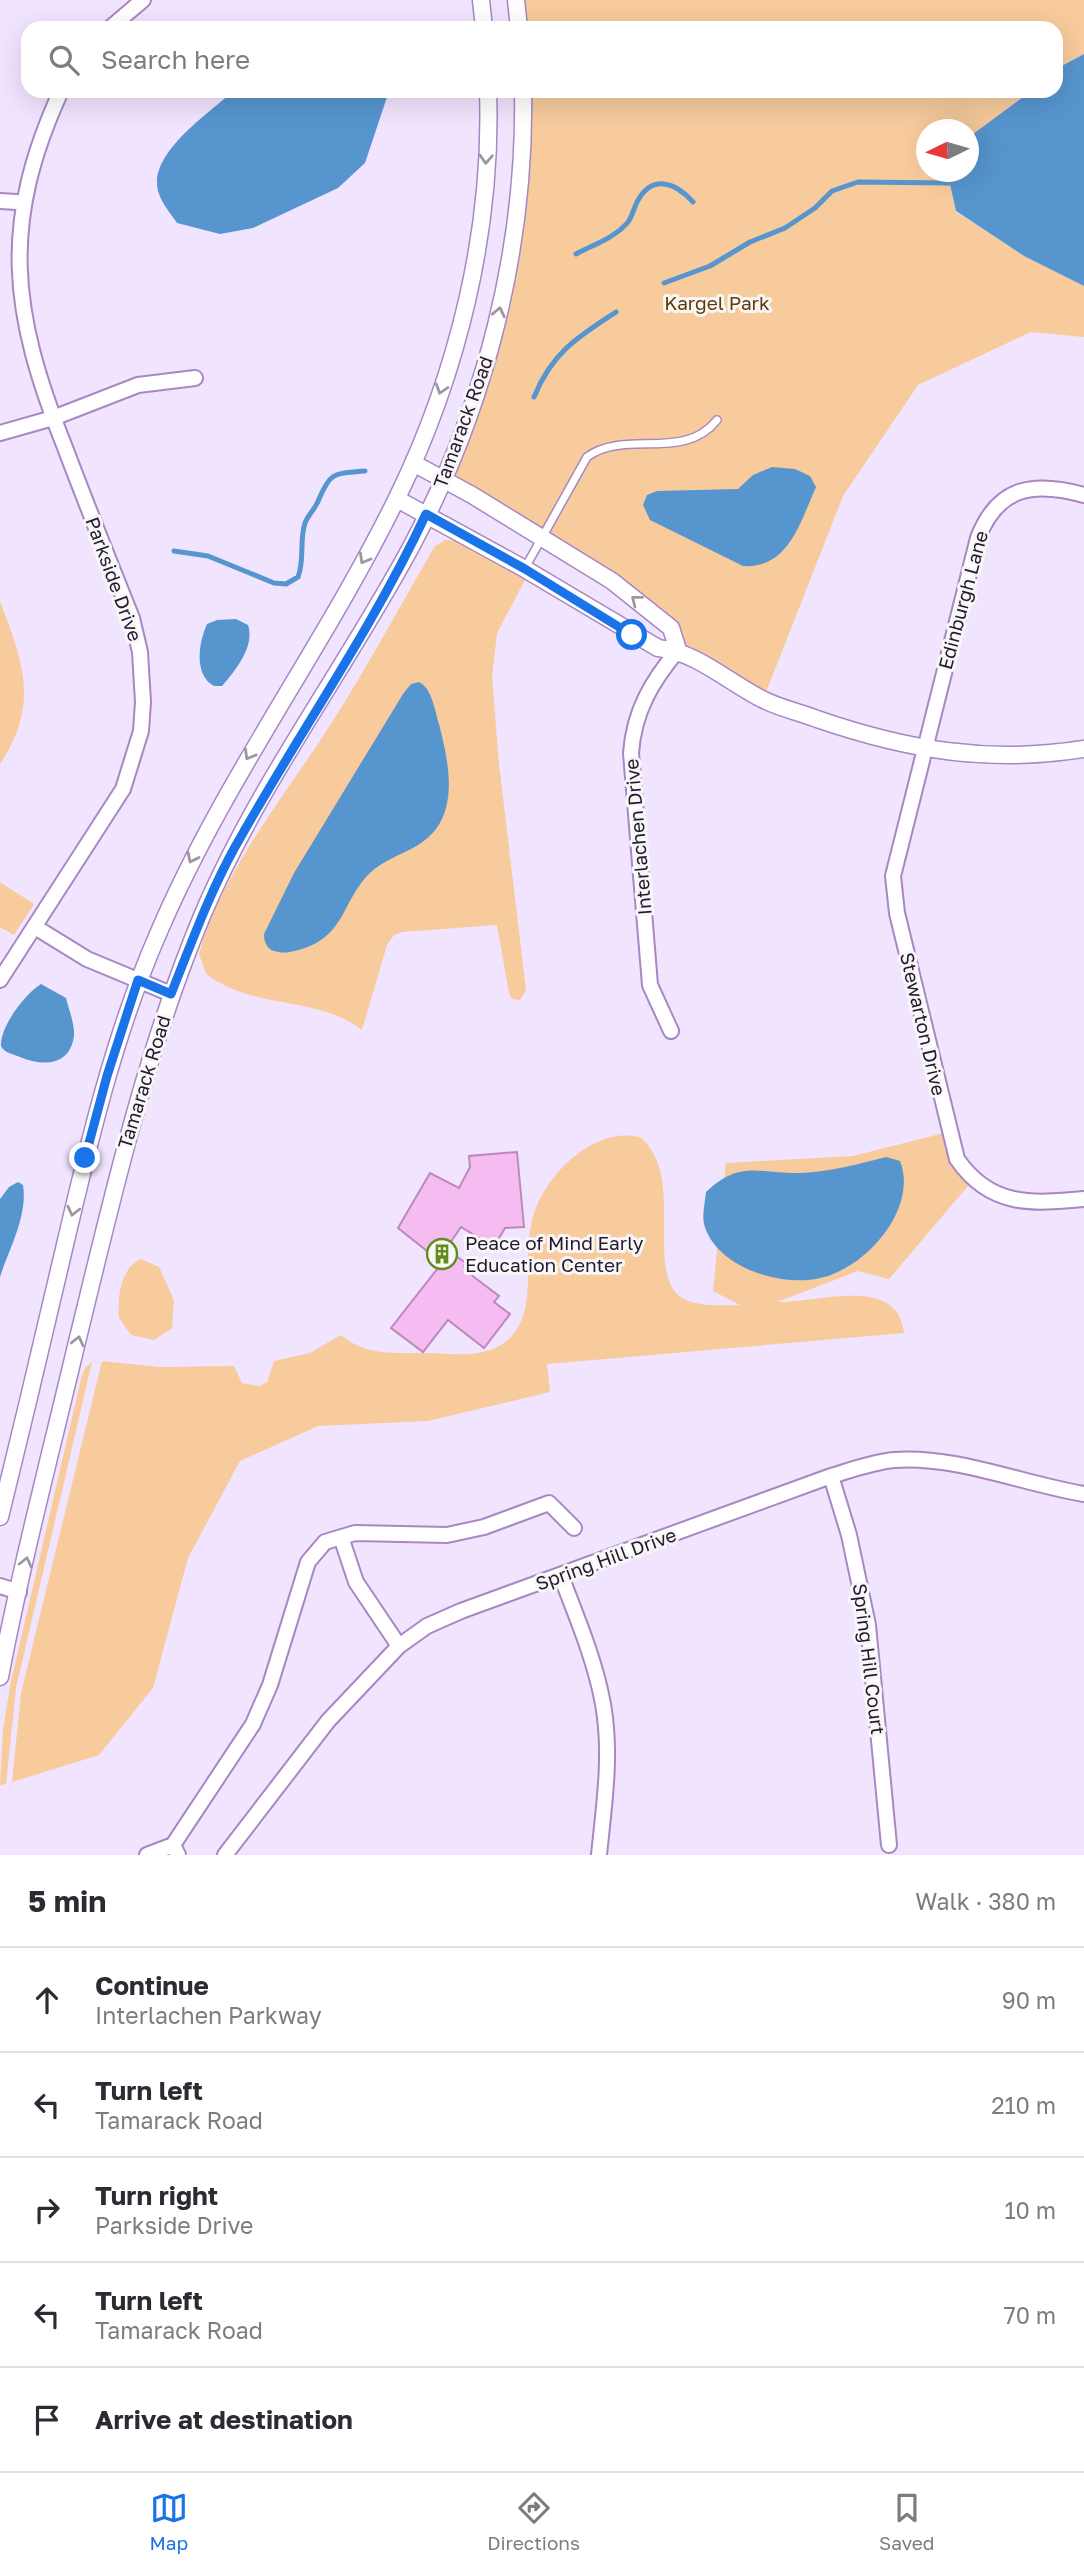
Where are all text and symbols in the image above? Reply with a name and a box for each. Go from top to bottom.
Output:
search box [21,21,1063,98]
icon: search [45,41,83,79]
text: Search here [101,44,250,75]
north arrow [916,119,979,182]
one-way arrow [479,154,494,165]
park label: Kargel Park [664,291,770,314]
one-way arrow [490,306,505,318]
street label: Tamarack Road [428,353,497,491]
one-way arrow [435,382,449,394]
street label: Parkside Drive [81,513,148,644]
street label: Edinburgh Lane [933,528,992,672]
one-way arrow [359,551,372,564]
one-way arrow [632,595,644,608]
route start [616,619,647,650]
one-way arrow [244,748,257,760]
street label: Interlachen Drive [619,758,656,916]
one-way arrow [186,851,200,863]
street label: Stewarton Drive [896,950,951,1098]
street label: Tamarack Road [112,1012,175,1152]
route end [69,1142,100,1173]
one-way arrow [67,1205,81,1217]
place label: Peace of Mind Early Education Center [465,1231,644,1276]
building icon: Peace of Mind Early Education Center [425,1237,459,1271]
one-way arrow [70,1335,84,1347]
street label: Spring Hill Drive [532,1522,679,1595]
one-way arrow [18,1556,32,1568]
street label: Spring Hill Court [849,1582,890,1736]
text: 5 min [28,1883,106,1919]
text: Walk · 380 m [915,1887,1056,1915]
text: Continue [95,1970,209,2001]
icon: ahead [28,1981,66,2019]
text: 90 m [1002,1986,1056,2014]
text: Interlachen Parkway [95,2001,322,2029]
text: Turn left [95,2075,203,2106]
icon: left [28,2086,66,2124]
text: 210 m [991,2091,1056,2119]
text: Tamarack Road [95,2106,263,2134]
text: Turn right [95,2180,218,2211]
icon: right [28,2191,66,2229]
text: 10 m [1004,2196,1056,2224]
text: Parkside Drive [95,2211,253,2239]
text: Turn left [95,2285,203,2316]
icon: left [28,2296,66,2334]
text: 70 m [1003,2301,1056,2329]
text: Tamarack Road [95,2316,263,2344]
icon: arrive [28,2401,66,2439]
text: Arrive at destination [95,2404,353,2435]
tab: Map [149,2489,188,2554]
tab: Directions [487,2489,580,2554]
tab: Saved [879,2489,935,2554]

